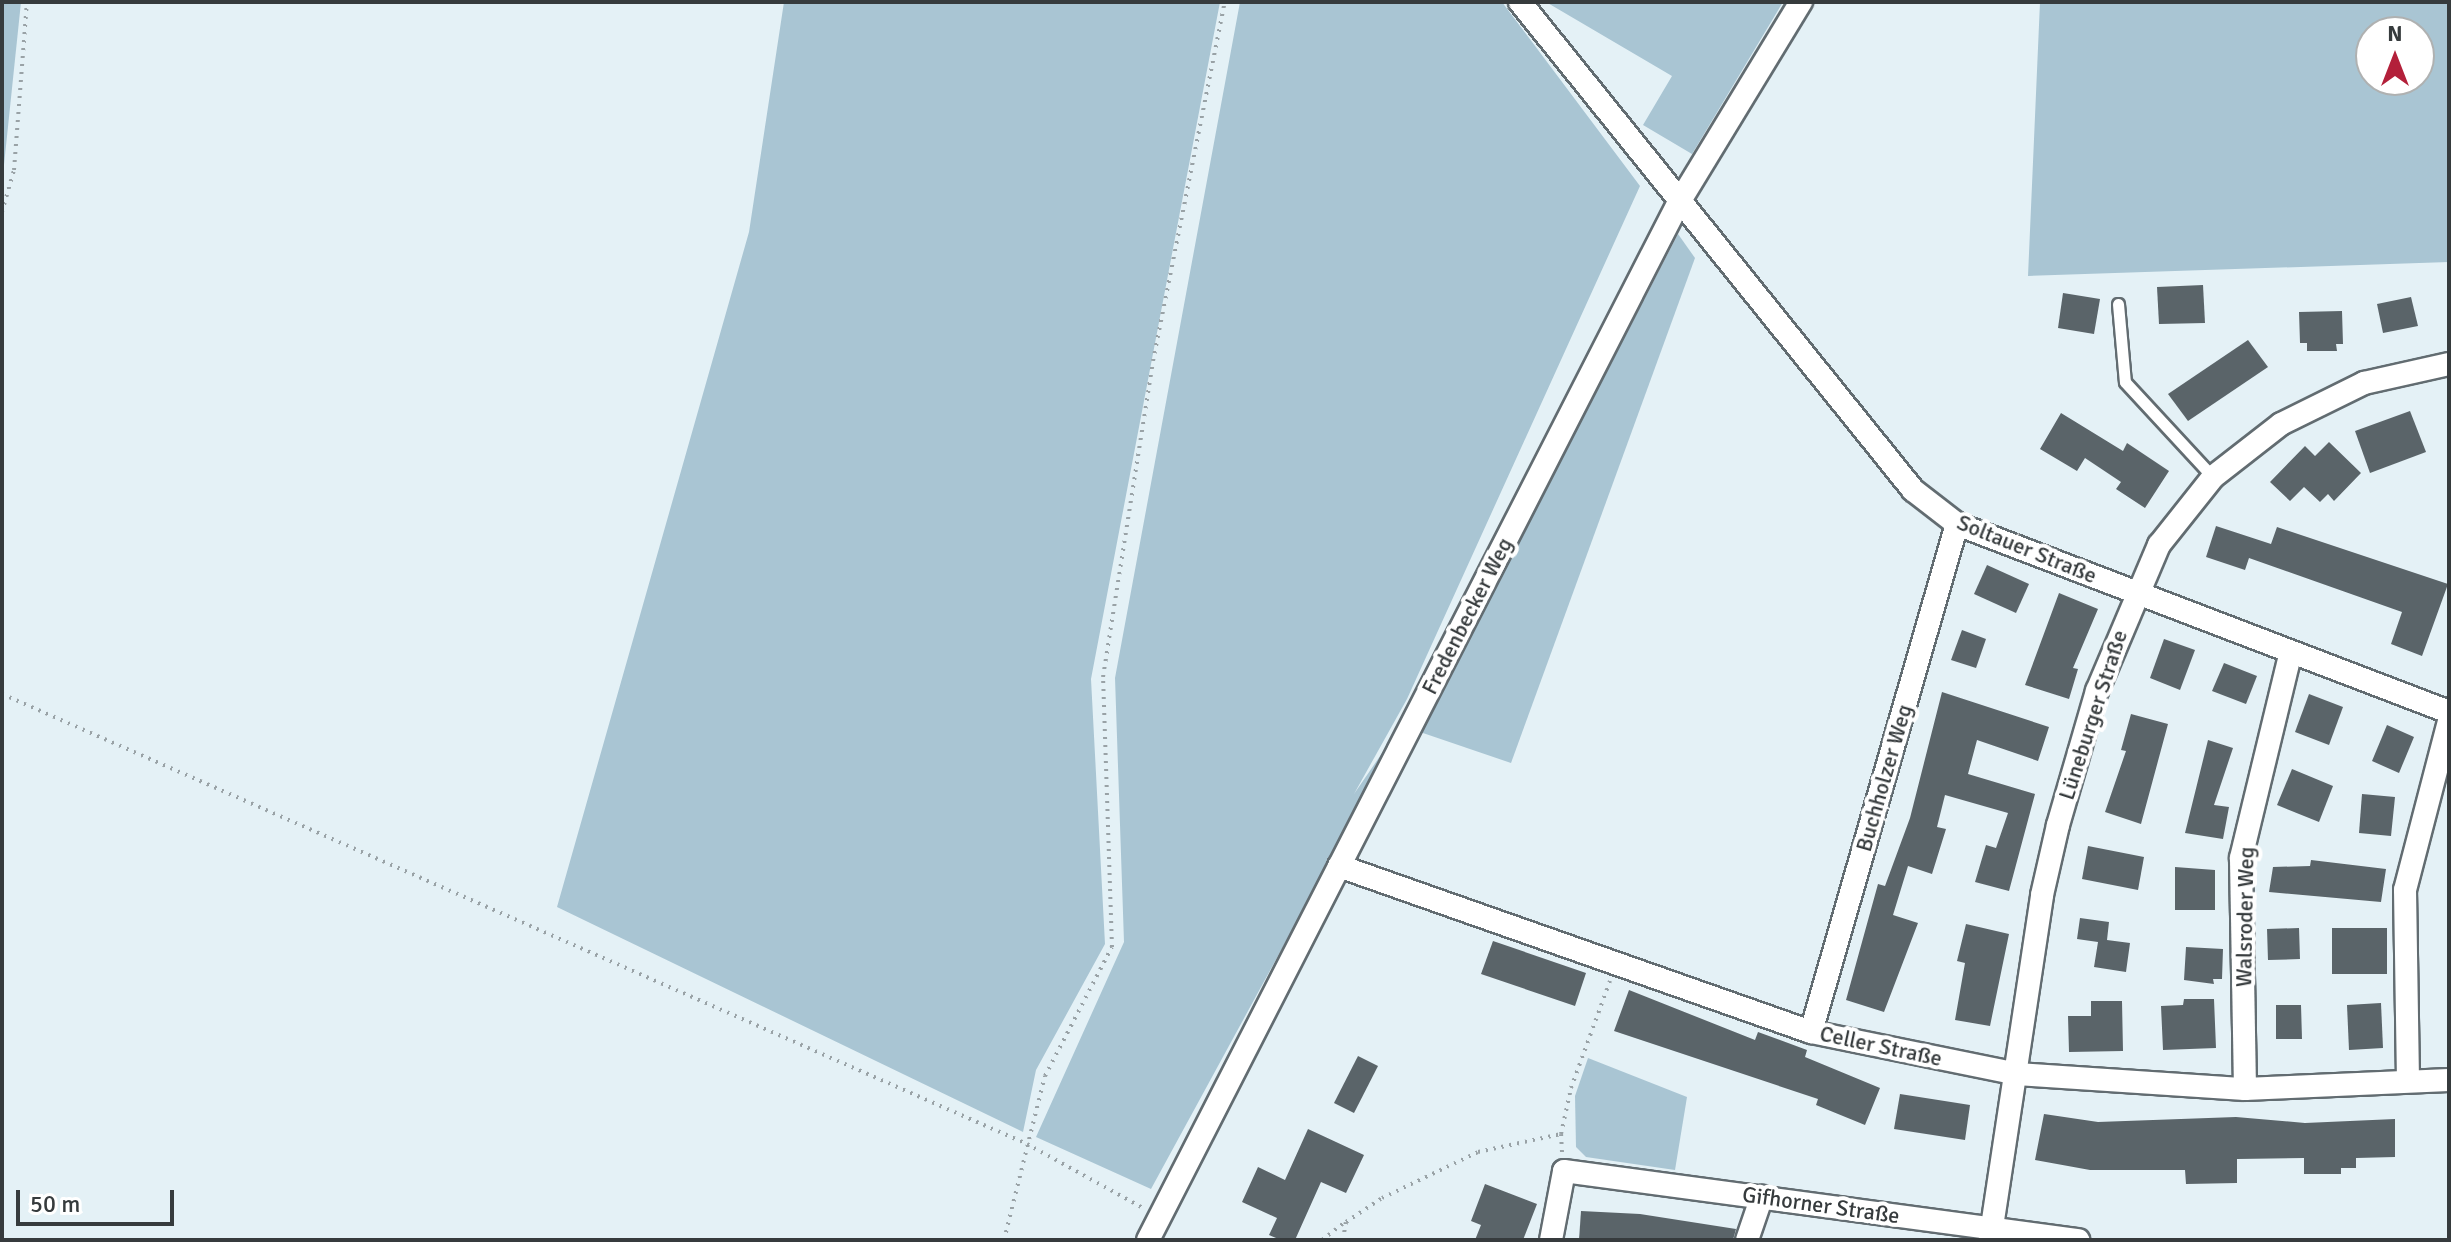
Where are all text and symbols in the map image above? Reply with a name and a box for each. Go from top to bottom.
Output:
north arrow [2355,16,2435,96]
text: N [2387,20,2403,47]
street label: Soltauer Straße [1953,509,2101,589]
street label: Fredenbecker Weg [1416,533,1518,699]
street label: Lüneburger Straße [2053,627,2133,803]
street label: Buchholzer Weg [1850,701,1918,855]
street label: Walsroder Weg [2231,847,2259,987]
street label: Celler Straße [1817,1020,1945,1072]
scale bar [20,1174,178,1224]
street label: Gifhorner Straße [1741,1181,1901,1229]
text: 50 m [30,1189,80,1219]

